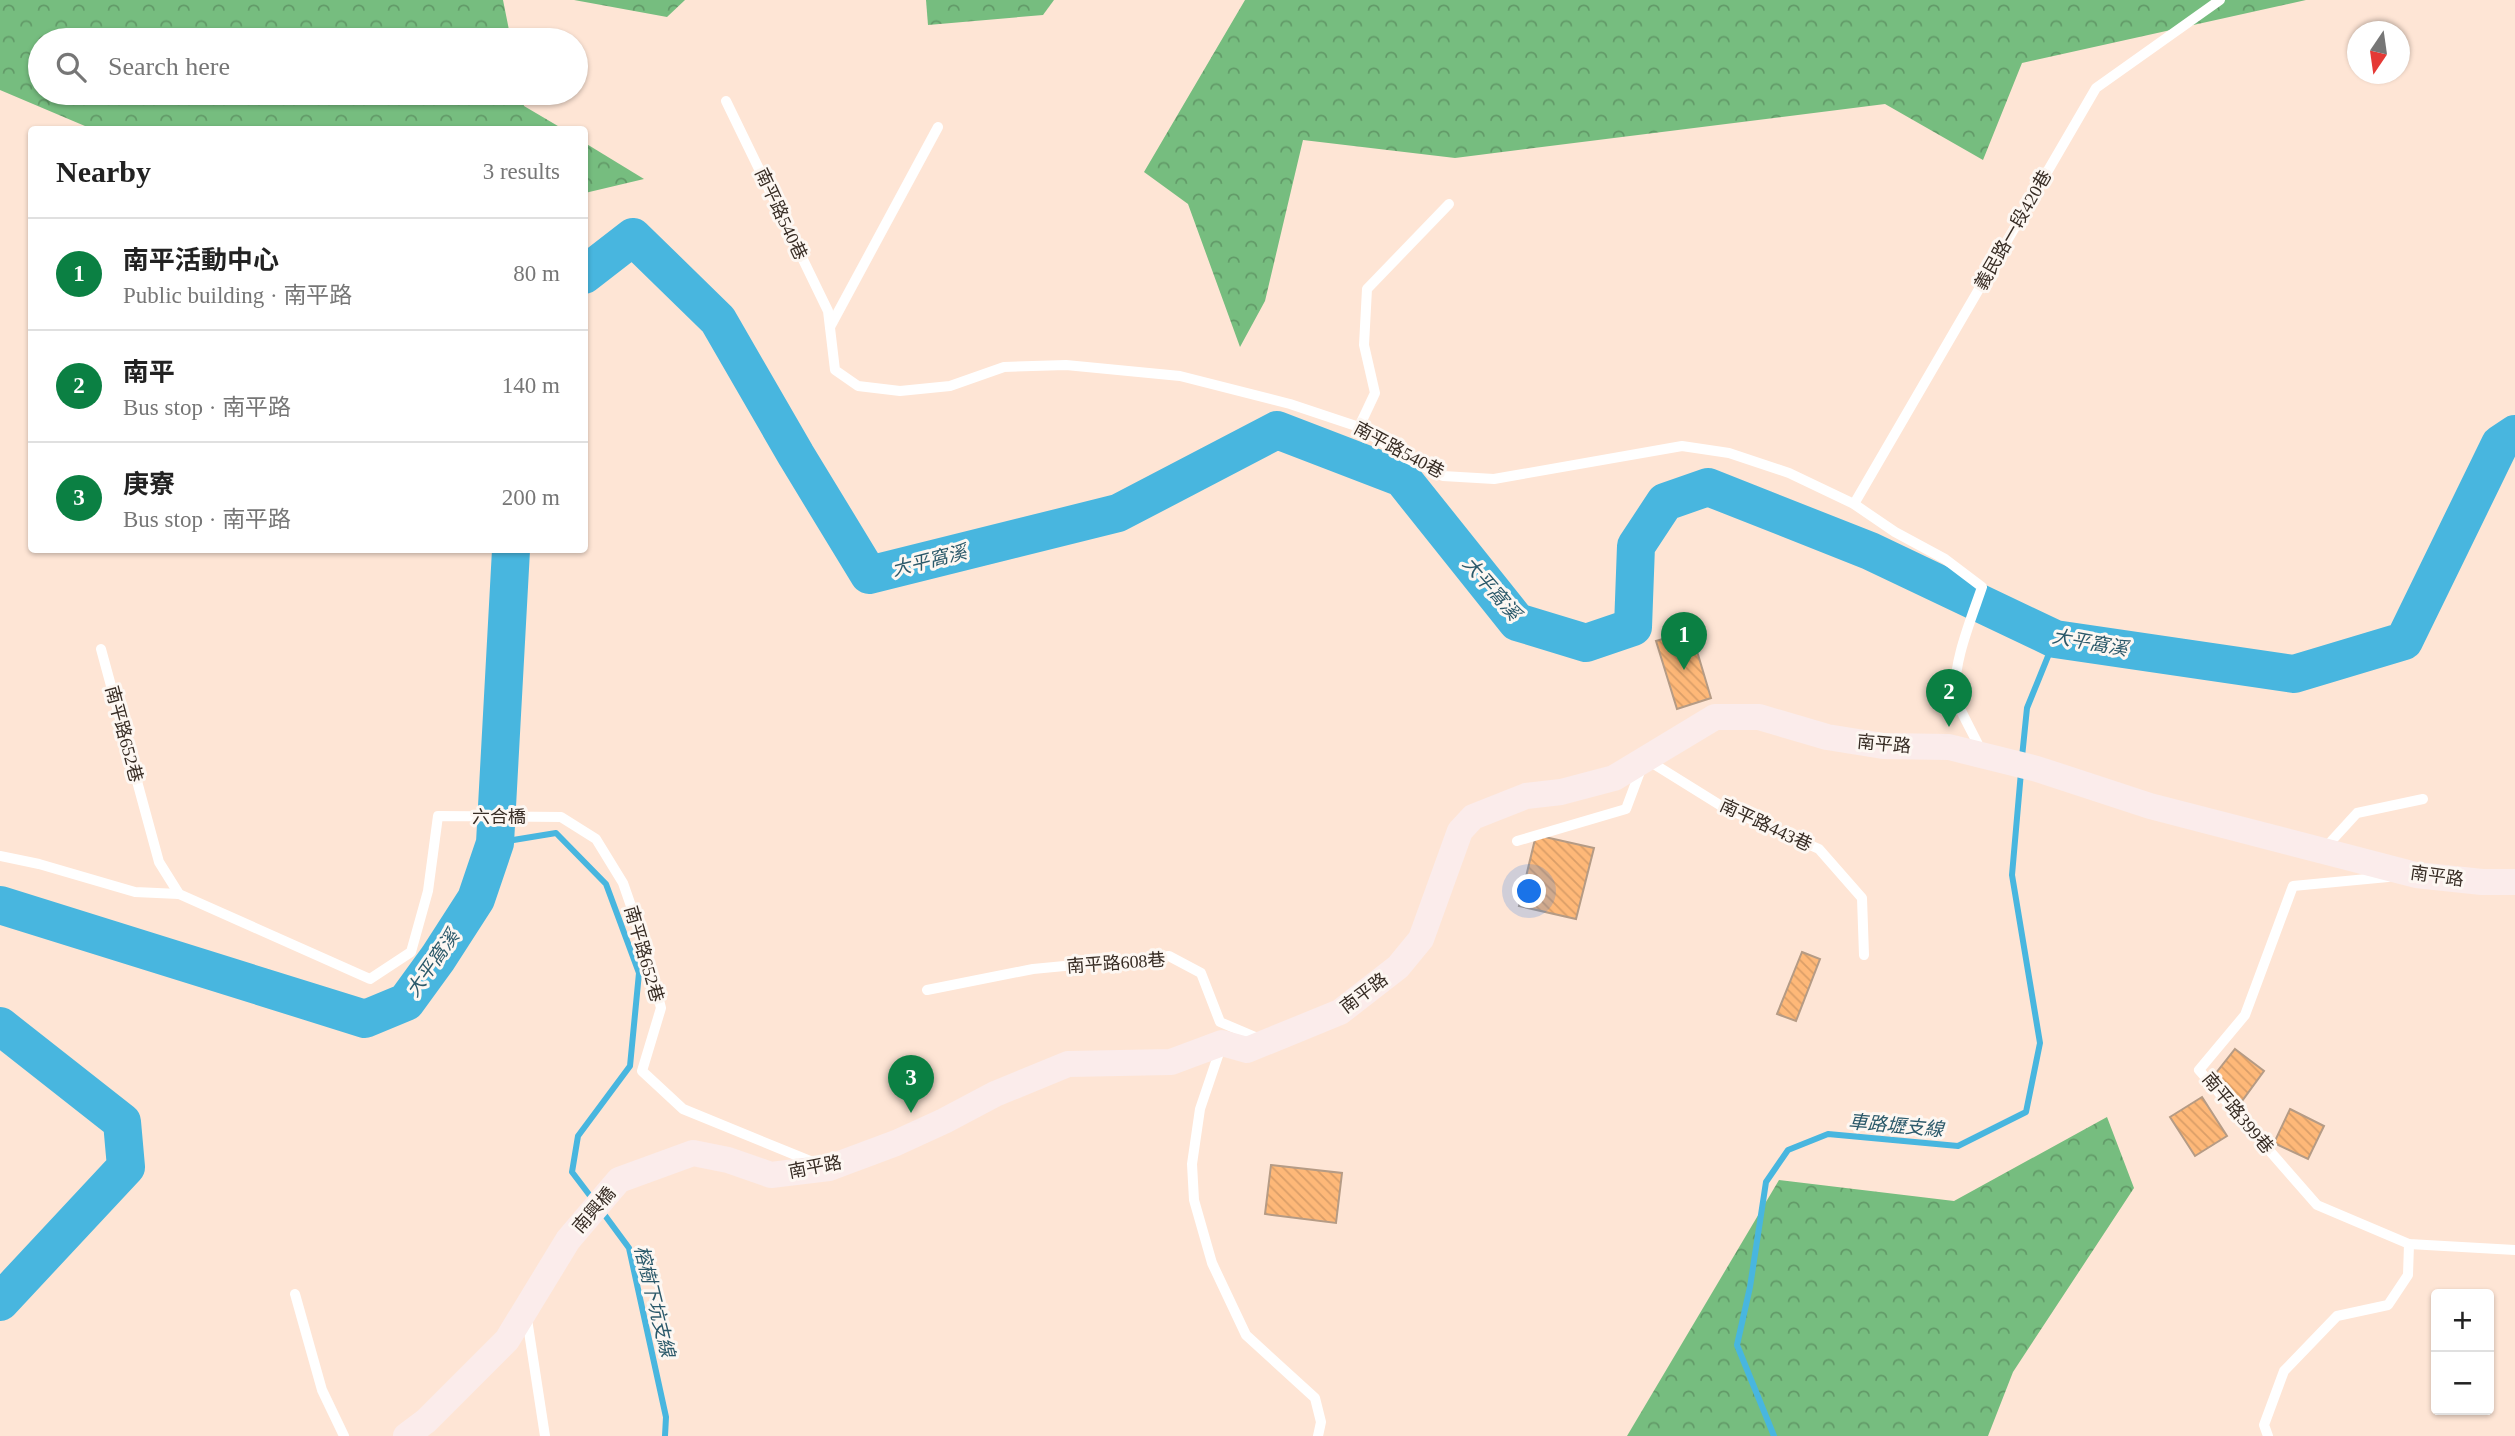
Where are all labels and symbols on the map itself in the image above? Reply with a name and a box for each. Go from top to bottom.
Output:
north arrow [2347,21,2410,84]
street label: 南平路540巷 [751,165,811,263]
street label: 義民路一段420巷 [1971,167,2055,293]
street label: 南平路540巷 [1351,418,1447,482]
water label: 大平窩溪 [890,540,971,580]
water label: 大平窩溪 [1459,553,1526,626]
pin: 1 [1661,612,1707,670]
water label: 大平窩溪 [2051,626,2132,660]
pin: 2 [1926,669,1972,727]
street label: 南平路652巷 [102,684,146,784]
street label: 南平路 [1856,732,1912,756]
street label: 南平路443巷 [1717,795,1815,855]
street label: 六合橋 [472,807,526,827]
street label: 南平路 [2409,862,2465,890]
your location [1512,874,1546,908]
street label: 南平路652巷 [621,904,667,1004]
water label: 大平窩溪 [402,924,465,1000]
street label: 南平路608巷 [1066,950,1166,976]
street label: 南平路 [1336,969,1392,1017]
pin: 3 [888,1055,934,1113]
street label: 南平路399巷 [2199,1069,2277,1157]
water label: 車路壢支線 [1848,1111,1946,1140]
street label: 南平路 [787,1152,843,1182]
street label: 南興橋 [569,1183,619,1237]
water label: 榕樹下坑支線 [631,1243,679,1361]

